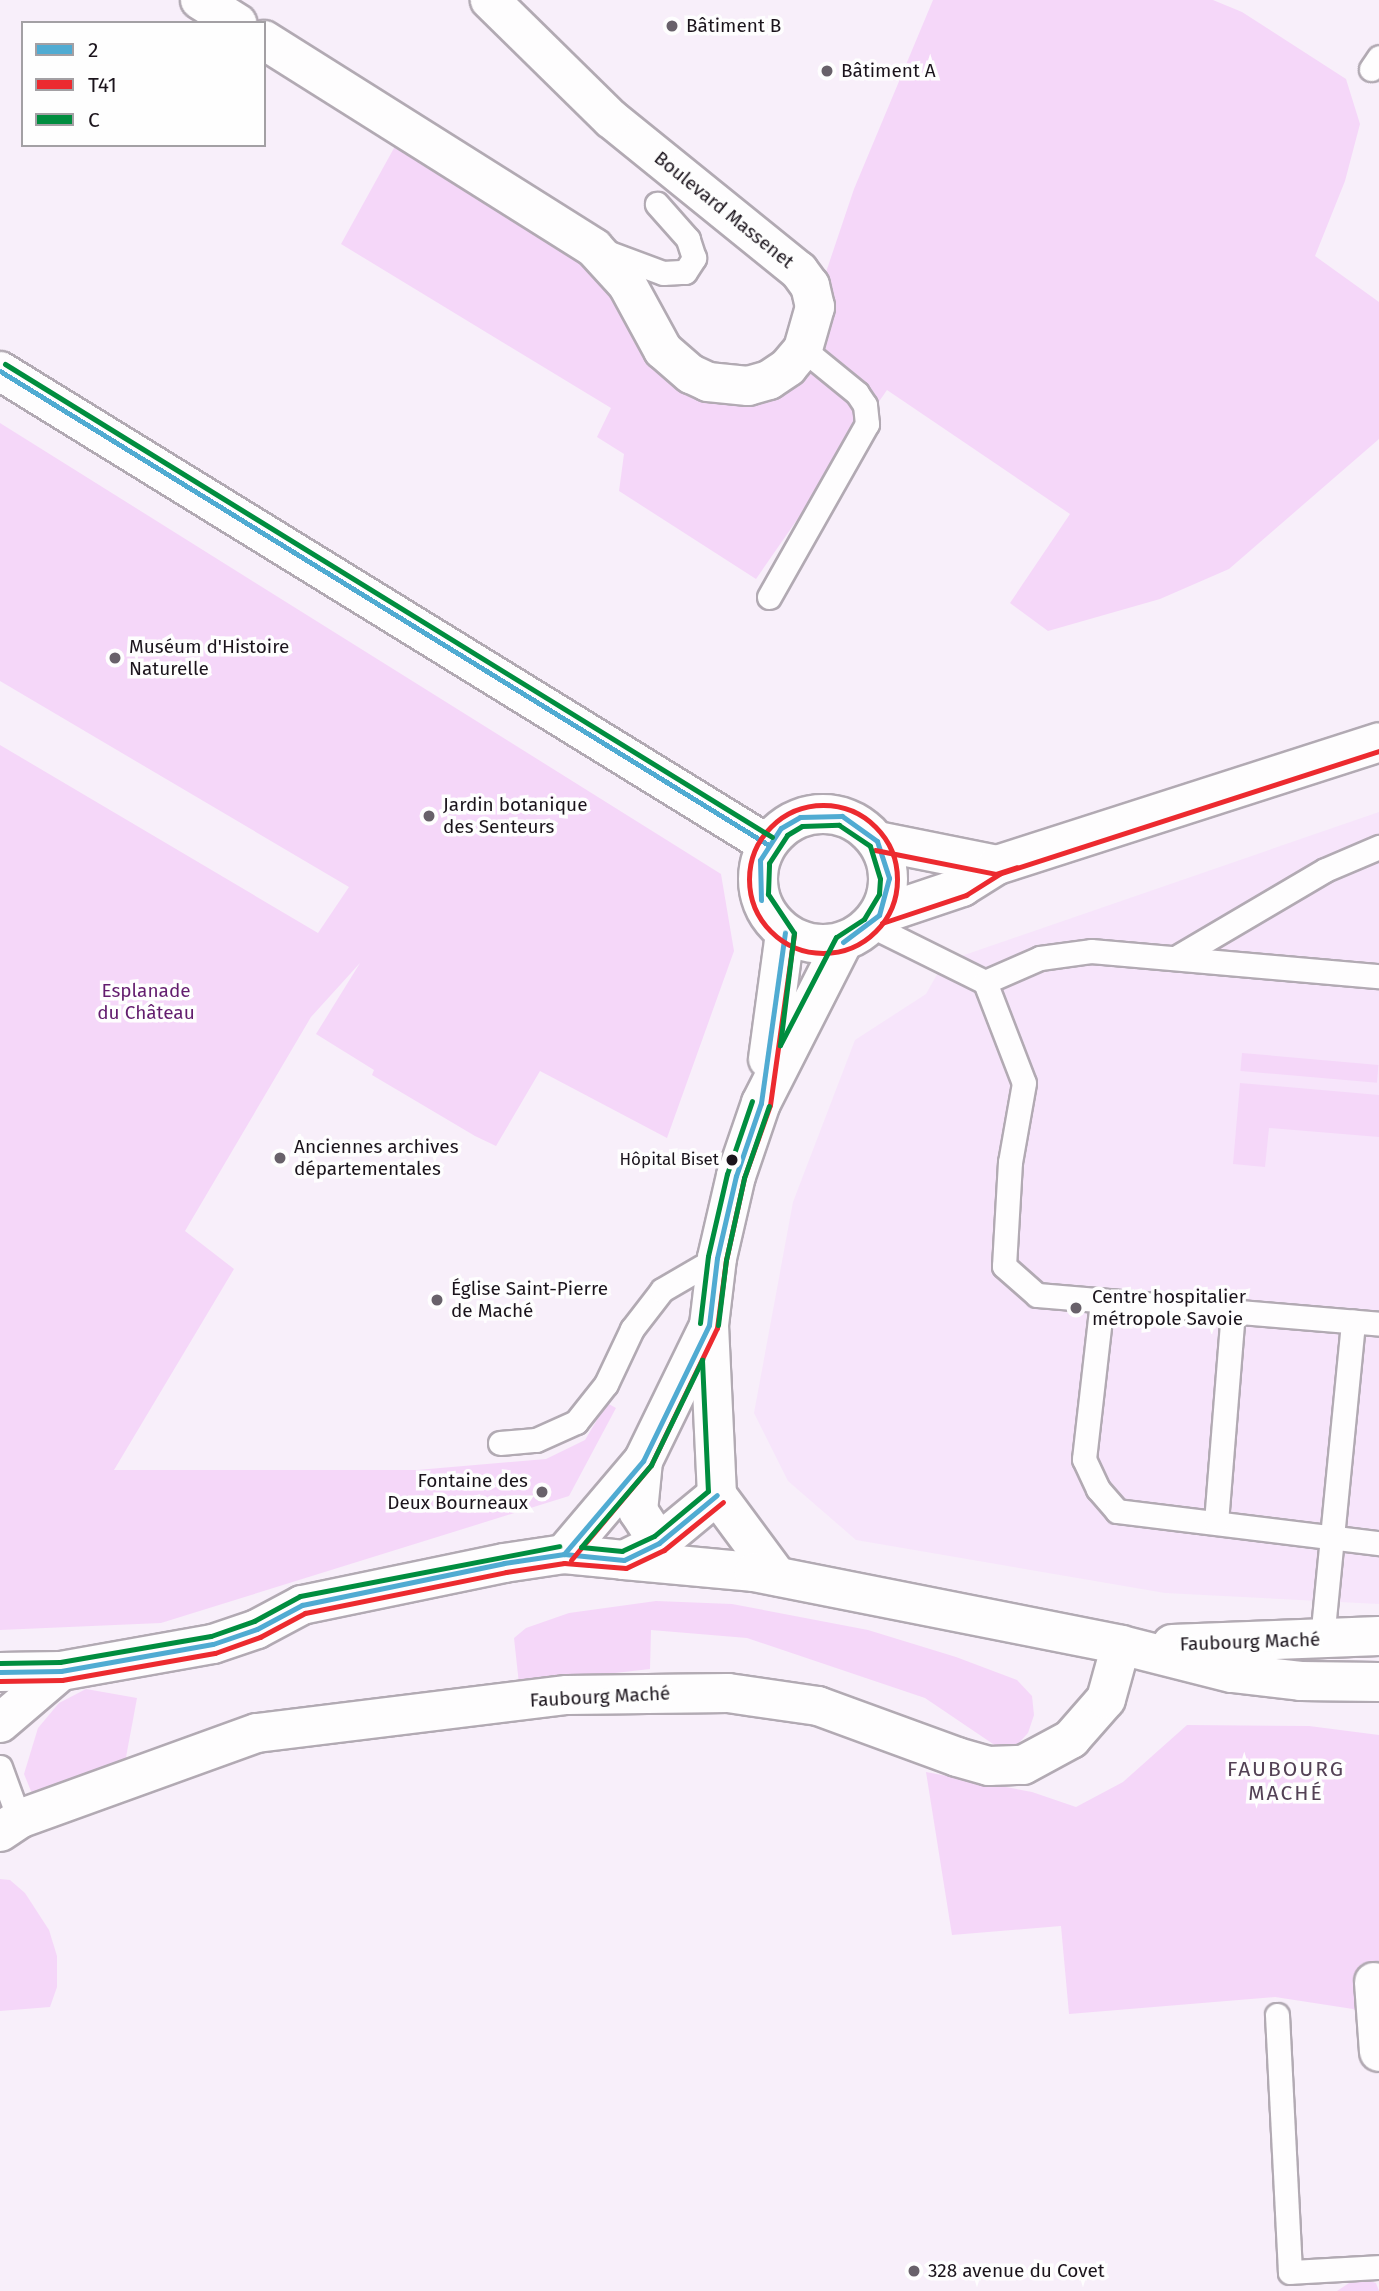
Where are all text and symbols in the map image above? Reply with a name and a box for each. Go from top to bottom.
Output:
place label: Bâtiment B [686,15,781,37]
marker: Bâtiment B [664,18,680,34]
legend [21,21,266,147]
text: 2 [88,37,98,63]
place label: Bâtiment A [841,60,936,82]
marker: Bâtiment A [819,63,835,79]
text: T41 [88,72,117,98]
text: C [88,107,100,133]
street label: Boulevard Massenet [650,147,798,273]
place label: Muséum d'Histoire Naturelle [129,636,289,680]
marker: Muséum d'Histoire Naturelle [107,650,123,666]
place label: Jardin botanique des Senteurs [443,794,587,838]
marker: Jardin botanique des Senteurs [421,808,437,824]
park label: Esplanade du Château [97,980,195,1024]
place label: Anciennes archives départementales [294,1136,459,1180]
marker: Anciennes archives départementales [272,1150,288,1166]
place label: Hôpital Biset [620,1150,719,1170]
marker: Hôpital Biset [725,1153,739,1167]
place label: Église Saint-Pierre de Maché [451,1278,608,1322]
place label: Centre hospitalier métropole Savoie [1092,1286,1246,1330]
marker: Église Saint-Pierre de Maché [429,1292,445,1308]
marker: Centre hospitalier métropole Savoie [1066,1298,1086,1318]
place label: Fontaine des Deux Bourneaux [387,1470,528,1514]
marker: Fontaine des Deux Bourneaux [534,1484,550,1500]
street label: Faubourg Maché [1179,1628,1321,1656]
street label: Faubourg Maché [529,1682,671,1712]
district label: FAUBOURG MACHÉ [1228,1756,1344,1806]
place label: 328 avenue du Covet [928,2260,1105,2282]
marker: 328 avenue du Covet [906,2263,922,2279]

